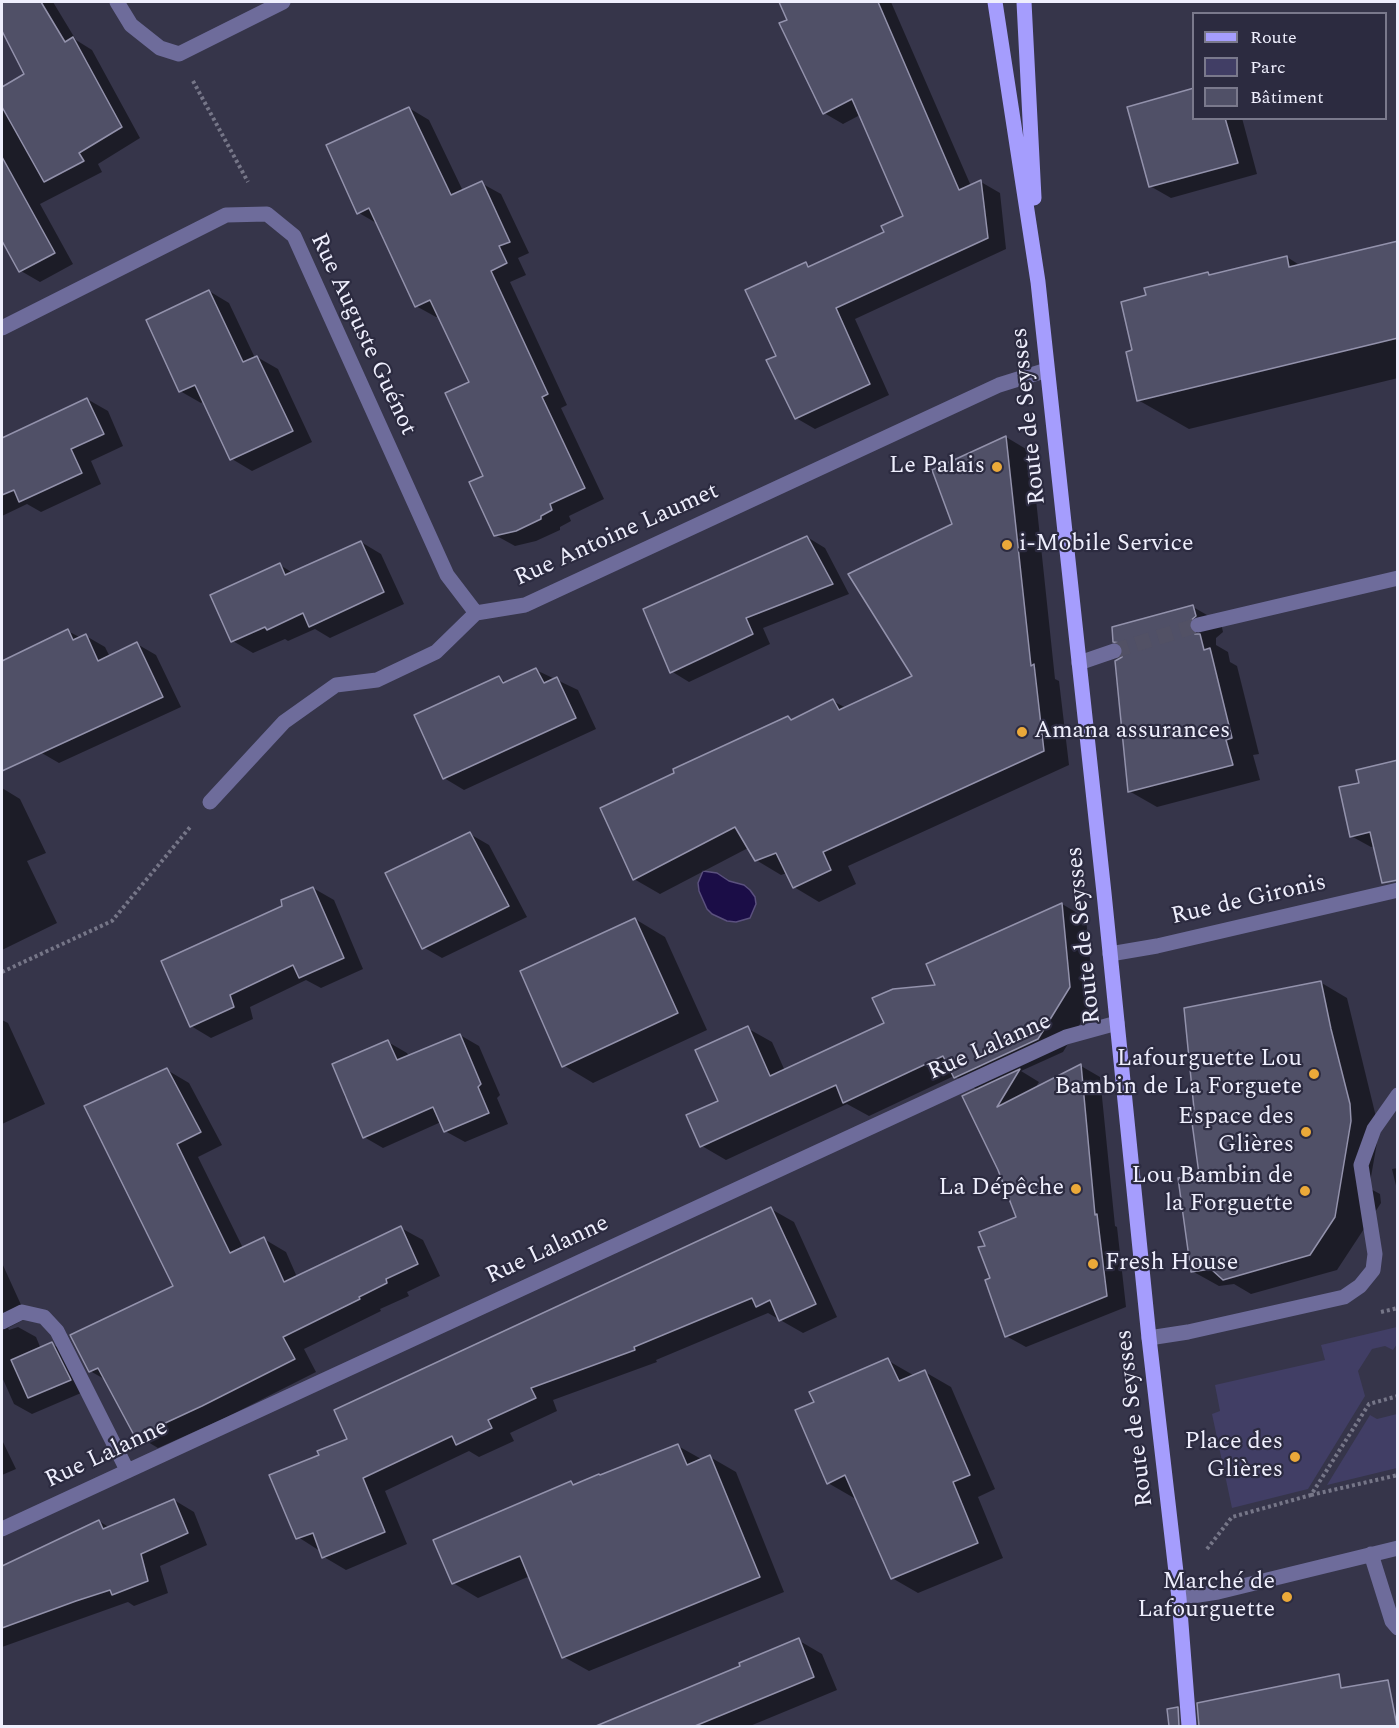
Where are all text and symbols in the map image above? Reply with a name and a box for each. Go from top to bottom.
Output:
legend [1192,12,1387,120]
text: Route [1250,24,1297,51]
text: Parc [1250,54,1286,81]
text: Bâtiment [1250,84,1324,111]
street label: Rue Auguste Guénot [303,229,421,441]
street label: Route de Seysses [1006,326,1054,506]
place label: Le Palais [889,453,985,481]
marker: Le Palais [990,460,1004,474]
street label: Rue Antoine Laumet [510,478,724,594]
place label: i-Mobile Service [1019,531,1194,559]
marker: i-Mobile Service [1000,538,1014,552]
place label: Amana assurances [1034,718,1230,746]
marker: Amana assurances [1015,725,1029,739]
street label: Route de Seysses [1061,845,1109,1025]
street label: Rue de Gironis [1169,869,1329,933]
street label: Rue Lalanne [924,1008,1056,1088]
place label: Lafourguette Lou Bambin de La Forguete [1054,1046,1302,1102]
marker: Lafourguette Lou Bambin de La Forguete [1307,1067,1321,1081]
place label: Espace des Glières [1178,1104,1294,1160]
marker: Espace des Glières [1299,1125,1313,1139]
place label: Lou Bambin de la Forguette [1132,1163,1293,1219]
place label: La Dépêche [938,1175,1064,1203]
marker: La Dépêche [1069,1182,1083,1196]
marker: Lou Bambin de la Forguette [1298,1184,1312,1198]
street label: Rue Lalanne [482,1210,614,1292]
place label: Fresh House [1105,1250,1238,1278]
marker: Fresh House [1086,1257,1100,1271]
street label: Route de Seysses [1111,1328,1161,1508]
street label: Rue Lalanne [41,1414,173,1496]
place label: Place des Glières [1184,1429,1283,1485]
marker: Place des Glières [1288,1450,1302,1464]
place label: Marché de Lafourguette [1137,1569,1275,1625]
marker: Marché de Lafourguette [1280,1590,1294,1604]

